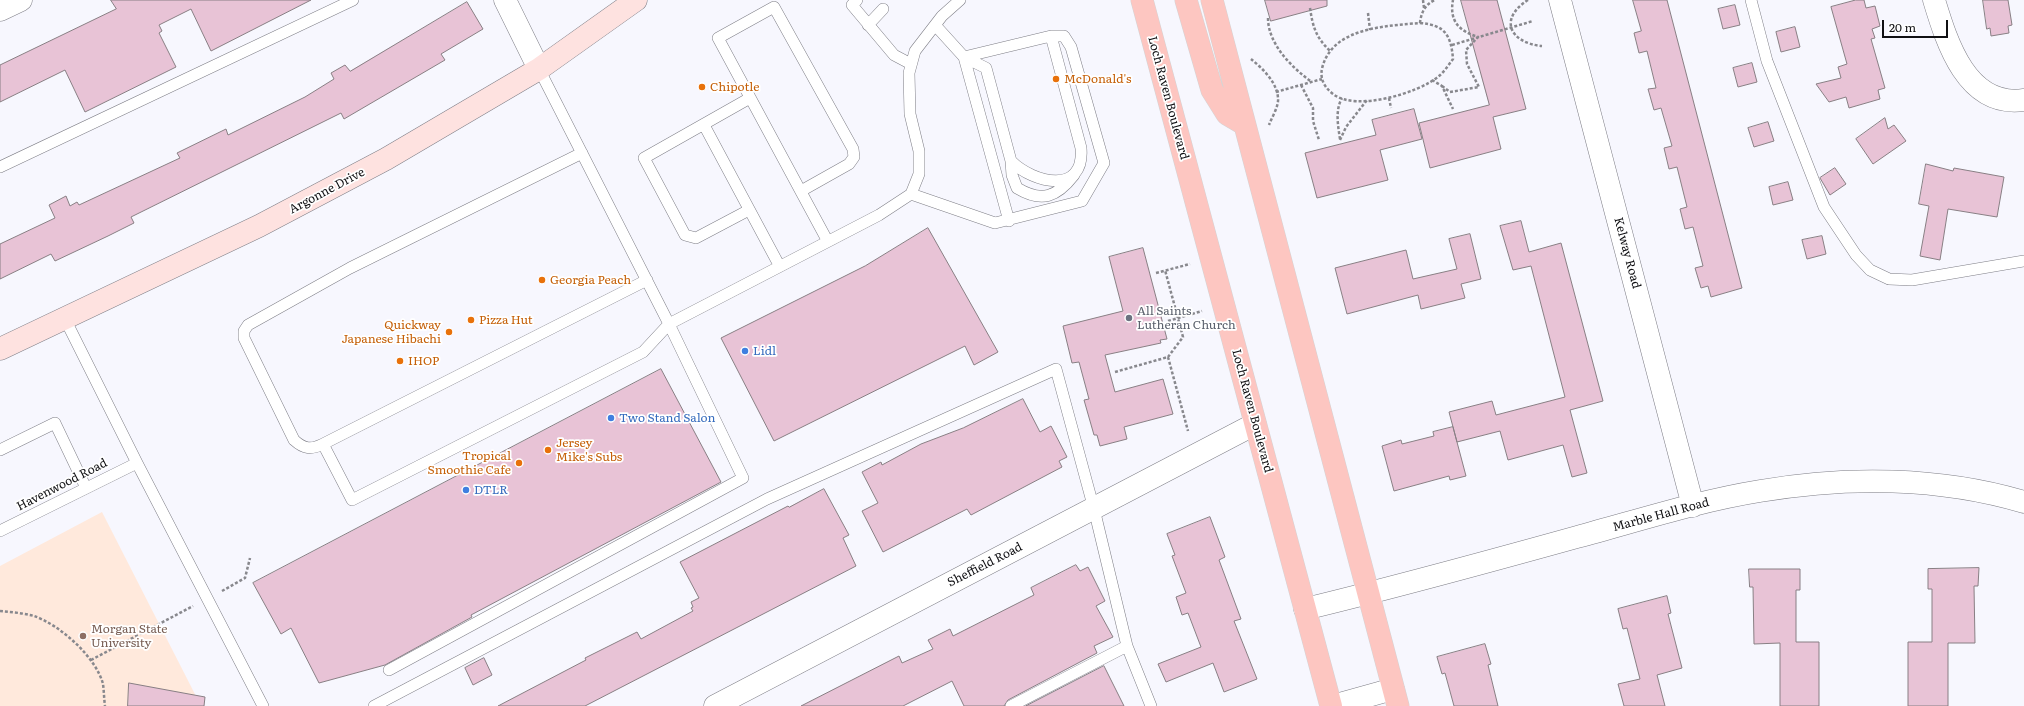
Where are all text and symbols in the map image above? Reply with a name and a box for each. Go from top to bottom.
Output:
scale bar [1884,12,1950,38]
text: 20 m [1889,18,1916,36]
street label: Loch Raven Boulevard [1145,35,1191,161]
place label: McDonald's [1064,72,1131,86]
marker: McDonald's [1051,74,1061,84]
place label: Chipotle [710,80,759,94]
marker: Chipotle [697,82,707,92]
street label: Argonne Drive [287,165,367,217]
street label: Kelway Road [1611,216,1643,290]
place label: Georgia Peach [550,273,631,287]
marker: Georgia Peach [537,275,547,285]
place label: All Saints Lutheran Church [1137,304,1236,332]
place label: Pizza Hut [479,313,533,327]
marker: All Saints Lutheran Church [1124,313,1134,323]
marker: Pizza Hut [466,315,476,325]
place label: Quickway Japanese Hibachi [341,318,441,346]
marker: Quickway Japanese Hibachi [444,327,454,337]
place label: Lidl [753,344,776,358]
marker: Lidl [740,346,750,356]
street label: Loch Raven Boulevard [1229,348,1275,474]
place label: IHOP [408,354,439,368]
marker: IHOP [395,356,405,366]
place label: Two Stand Salon [619,411,715,425]
marker: Two Stand Salon [606,413,616,423]
place label: Jersey Mike's Subs [556,436,622,464]
marker: Jersey Mike's Subs [543,445,553,455]
place label: Tropical Smoothie Cafe [427,449,511,477]
street label: Havenwood Road [14,456,110,514]
marker: Tropical Smoothie Cafe [514,458,524,468]
place label: DTLR [474,483,508,497]
marker: DTLR [461,485,471,495]
street label: Marble Hall Road [1611,495,1711,535]
street label: Sheffield Road [945,540,1025,590]
place label: Morgan State University [91,622,168,650]
marker: Morgan State University [78,631,88,641]

